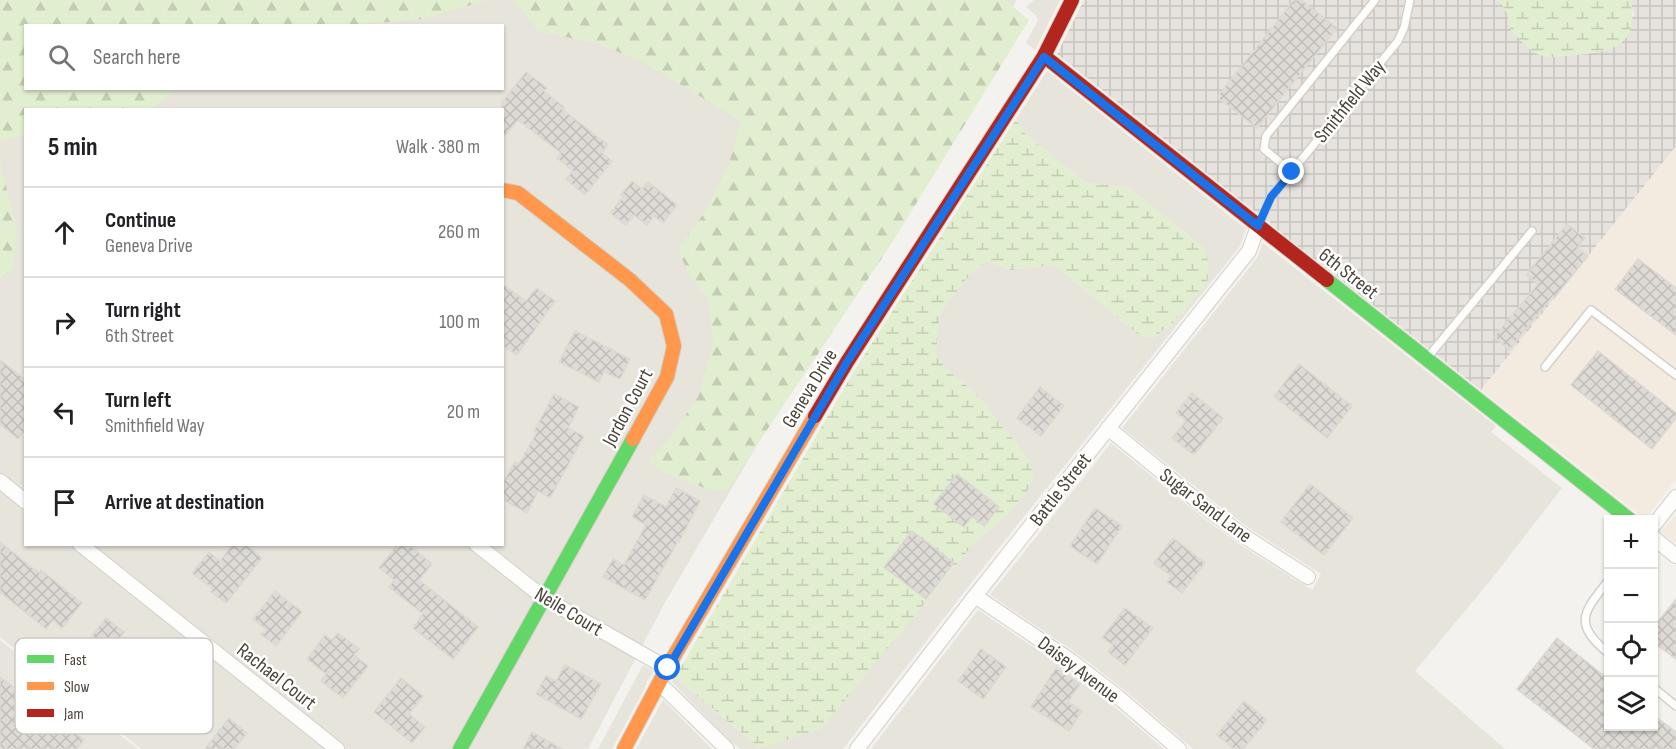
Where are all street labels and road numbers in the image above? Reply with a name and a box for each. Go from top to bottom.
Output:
street label: Smithfield Way [1309,55,1391,148]
street label: 6th Street [1314,243,1383,304]
street label: Geneva Drive [777,345,843,432]
street label: Jordon Court [597,365,658,451]
street label: Battle Street [1025,448,1097,531]
street label: Sugar Sand Lane [1155,463,1256,548]
street label: Neile Court [530,582,607,642]
street label: Daisey Avenue [1033,631,1124,708]
street label: Rachael Court [232,638,321,715]

